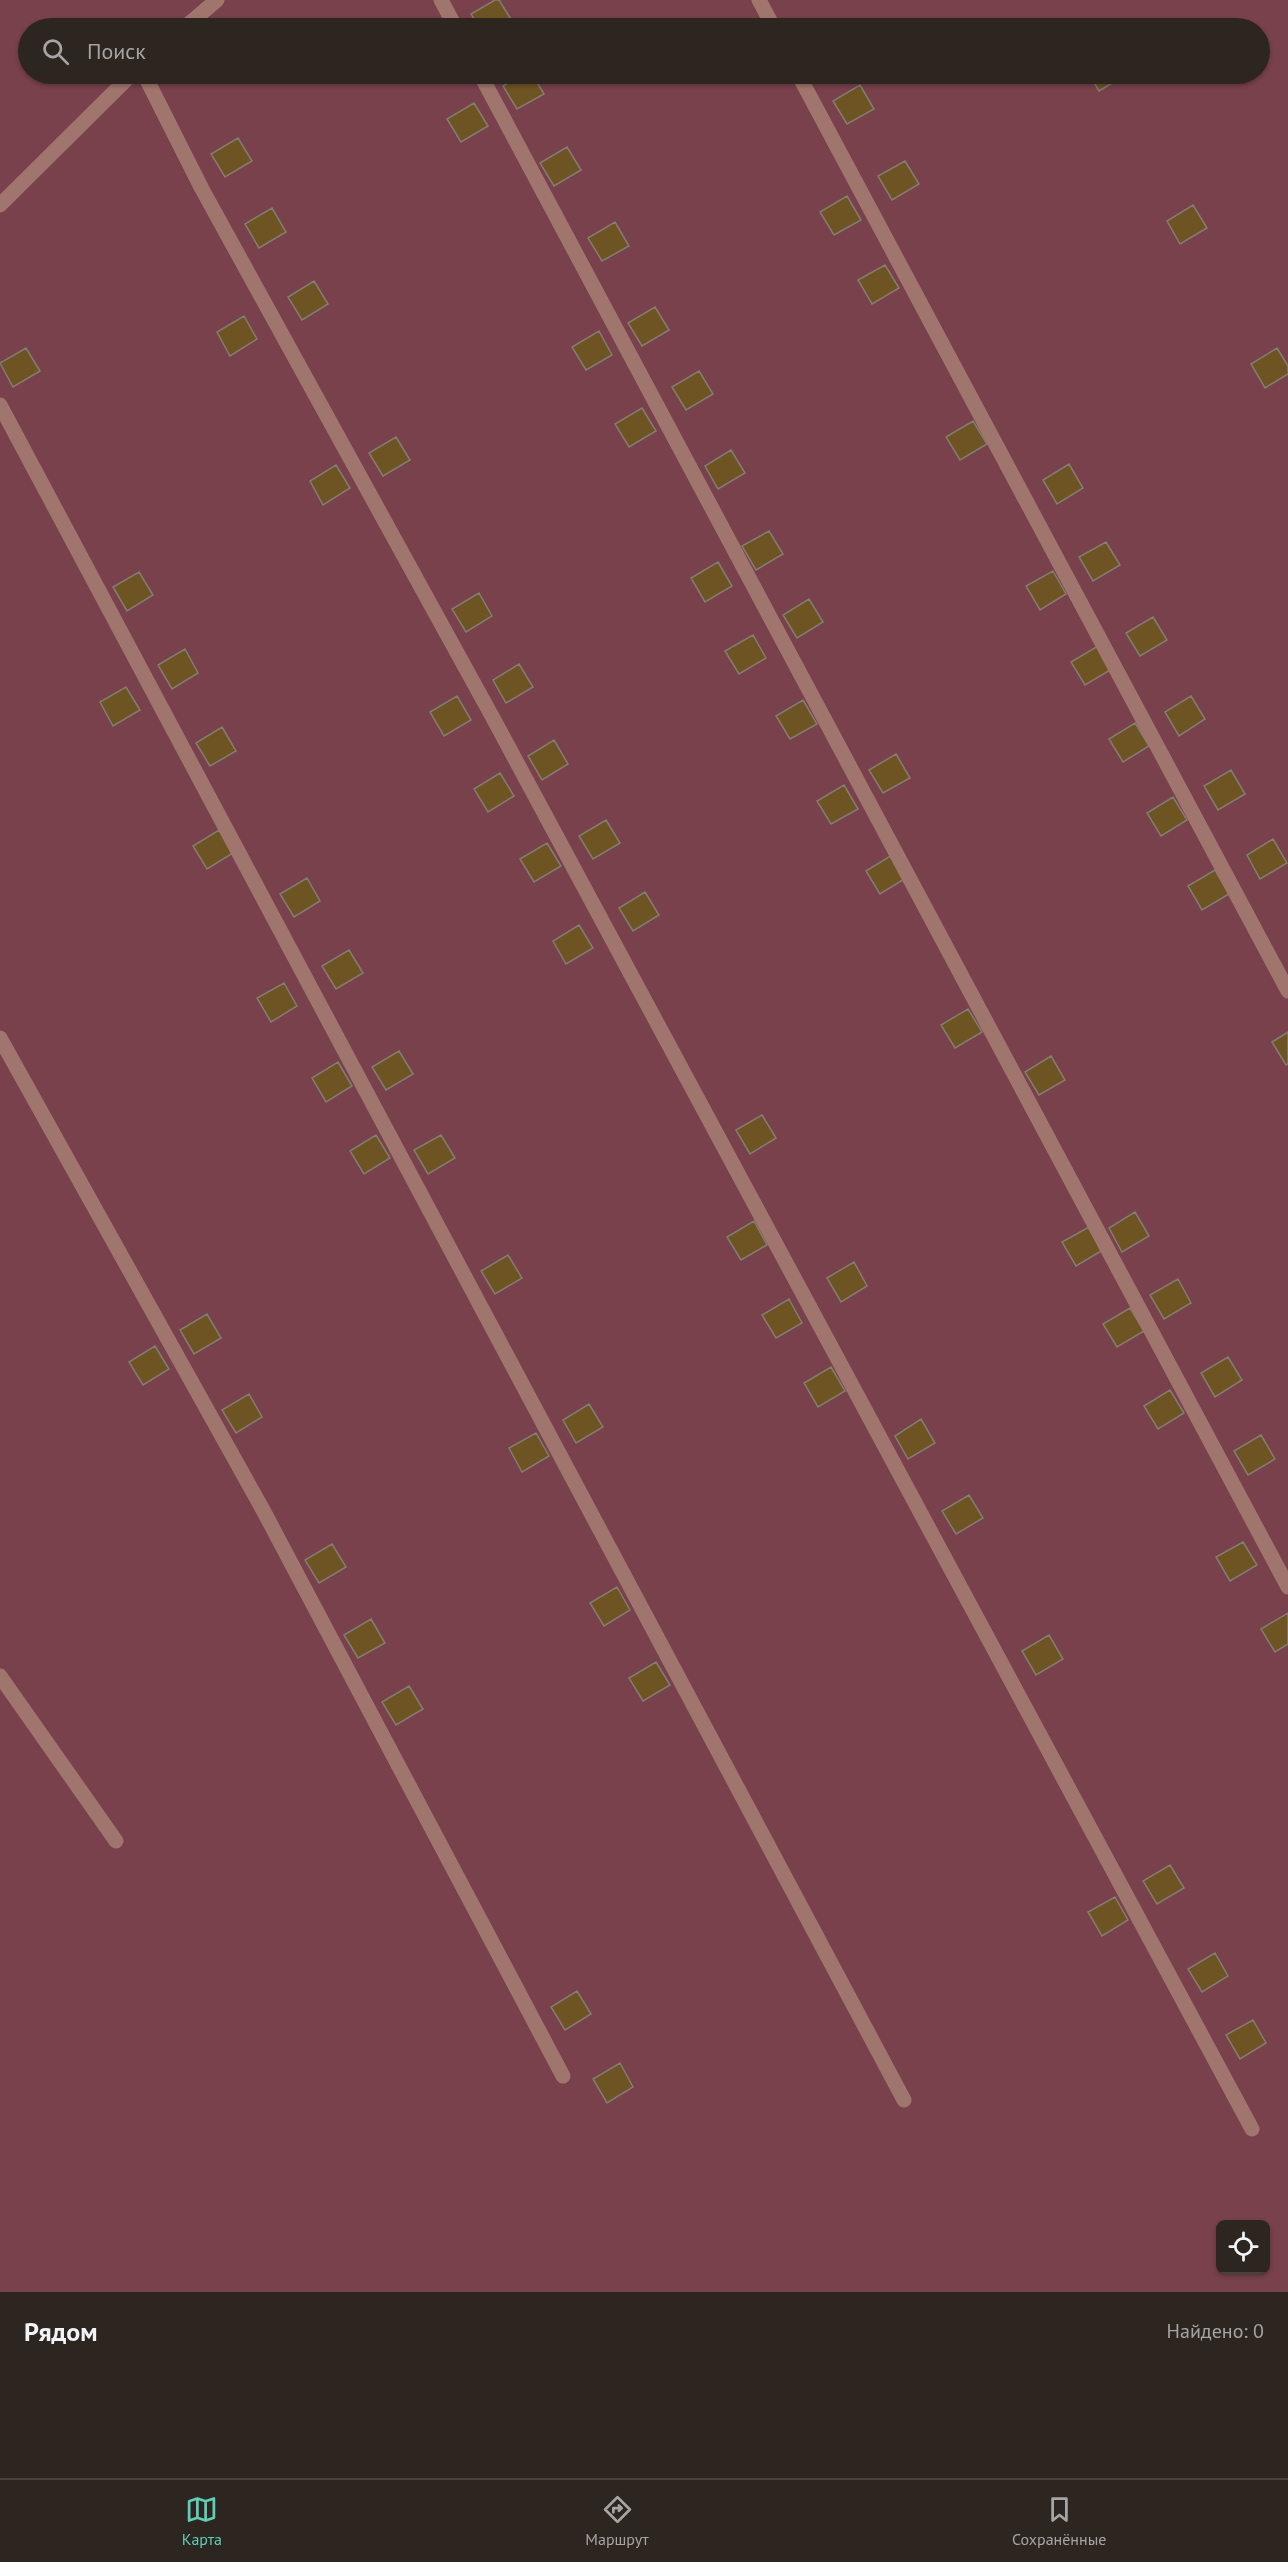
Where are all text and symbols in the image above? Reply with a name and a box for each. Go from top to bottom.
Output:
search box [18,18,1270,84]
icon: search [39,35,72,68]
text: Поиск [87,37,146,65]
map controls [1216,2220,1270,2274]
button: locate [1216,2220,1270,2274]
text: Рядом [24,2315,98,2348]
text: Найдено: 0 [1167,2318,1264,2344]
tab: Карта [182,2493,222,2549]
tab: Маршрут [585,2493,649,2549]
tab: Сохранённые [1012,2493,1106,2549]

